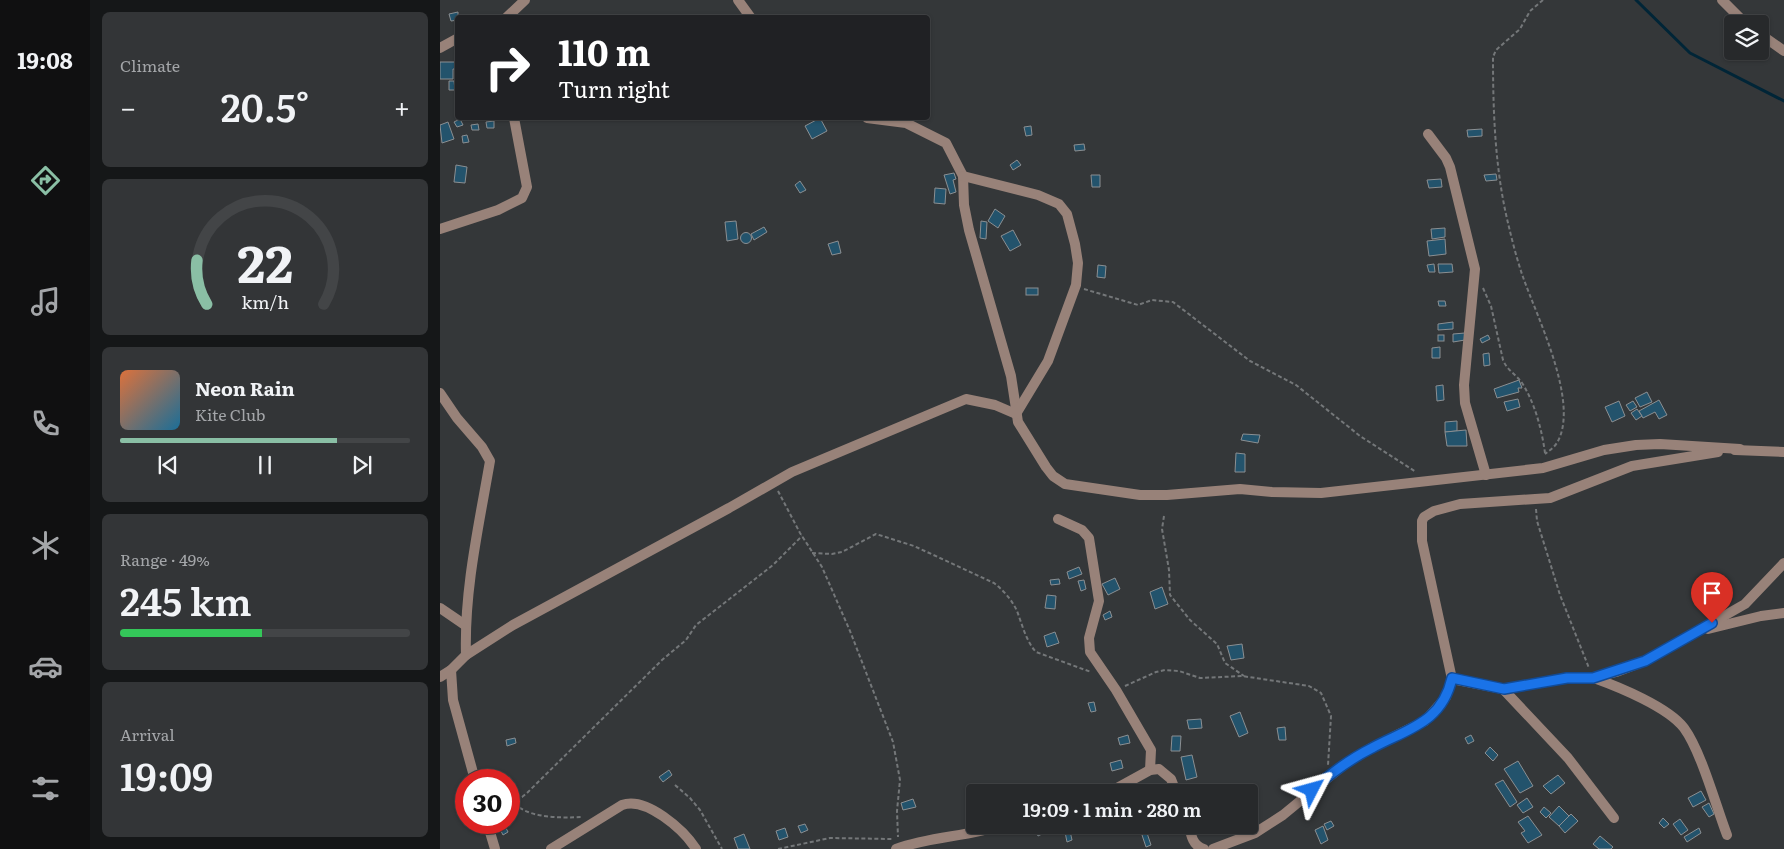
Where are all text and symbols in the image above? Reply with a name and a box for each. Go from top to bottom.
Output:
map controls [1724,15,1769,60]
button: layers [1724,15,1769,60]
text: 110 m [558,25,650,77]
icon: right [475,35,540,100]
text: 19:08 [17,43,73,76]
text: Climate [120,53,180,77]
text: Turn right [558,72,670,105]
text: 20.5° [221,77,309,134]
text: − [120,85,136,127]
text: + [394,85,410,127]
icon: directions [28,163,63,198]
text: 22 [237,222,293,299]
icon: music [28,284,63,319]
text: km/h [241,288,289,315]
text: Neon Rain [195,374,295,402]
text: Kite Club [195,402,266,426]
icon: phone [28,406,63,441]
icon: previous [154,451,182,479]
icon: pause [251,451,279,479]
icon: next [348,451,376,479]
icon: climate [28,528,63,563]
text: Range · 49% [120,547,210,571]
text: 245 km [120,571,252,628]
pin [1691,572,1733,623]
icon: arrive [1698,579,1726,607]
icon: car [28,649,63,684]
text: Arrival [120,722,175,746]
text: 19:09 [120,746,213,803]
position arrow [1285,763,1337,815]
speed limit sign: 30 [455,769,520,834]
icon: filters [28,771,63,806]
text: 19:09 · 1 min · 280 m [1022,795,1202,823]

